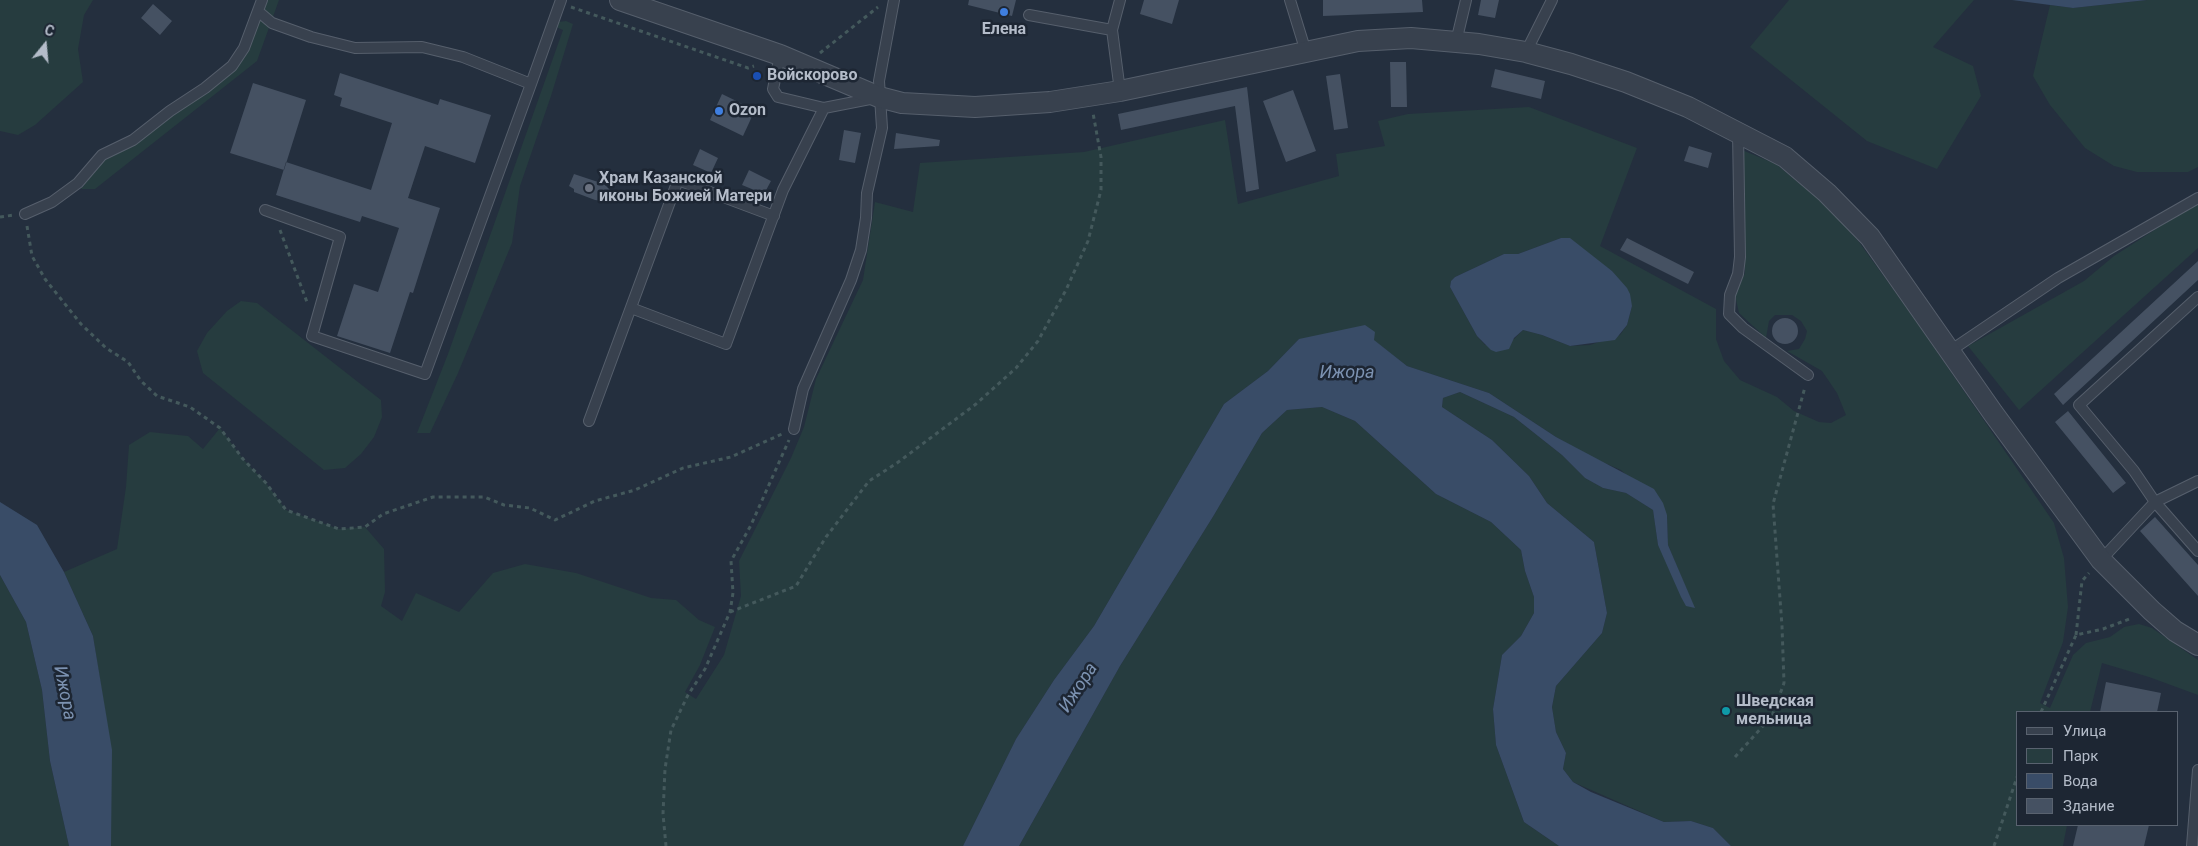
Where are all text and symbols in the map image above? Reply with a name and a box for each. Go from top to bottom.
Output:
marker: Елена [998,6,1010,18]
north arrow [20,20,70,70]
place label: Елена [982,20,1026,40]
text: С [43,22,56,40]
place label: Войскорово [767,66,857,86]
marker: Войскорово [751,70,763,82]
place label: Ozon [729,101,766,121]
marker: Ozon [713,105,725,117]
place label: Храм Казанской иконы Божией Матери [599,169,772,207]
marker: Храм Казанской иконы Божией Матери [583,182,595,194]
water label: Ижора [1320,362,1374,384]
water label: Ижора [1055,659,1103,717]
water label: Ижора [48,664,80,722]
place label: Шведская мельница [1736,692,1814,730]
marker: Шведская мельница [1720,705,1732,717]
legend [2016,711,2178,826]
text: Улица [2063,722,2106,740]
text: Парк [2063,747,2098,765]
text: Вода [2063,772,2098,790]
text: Здание [2063,797,2114,815]

